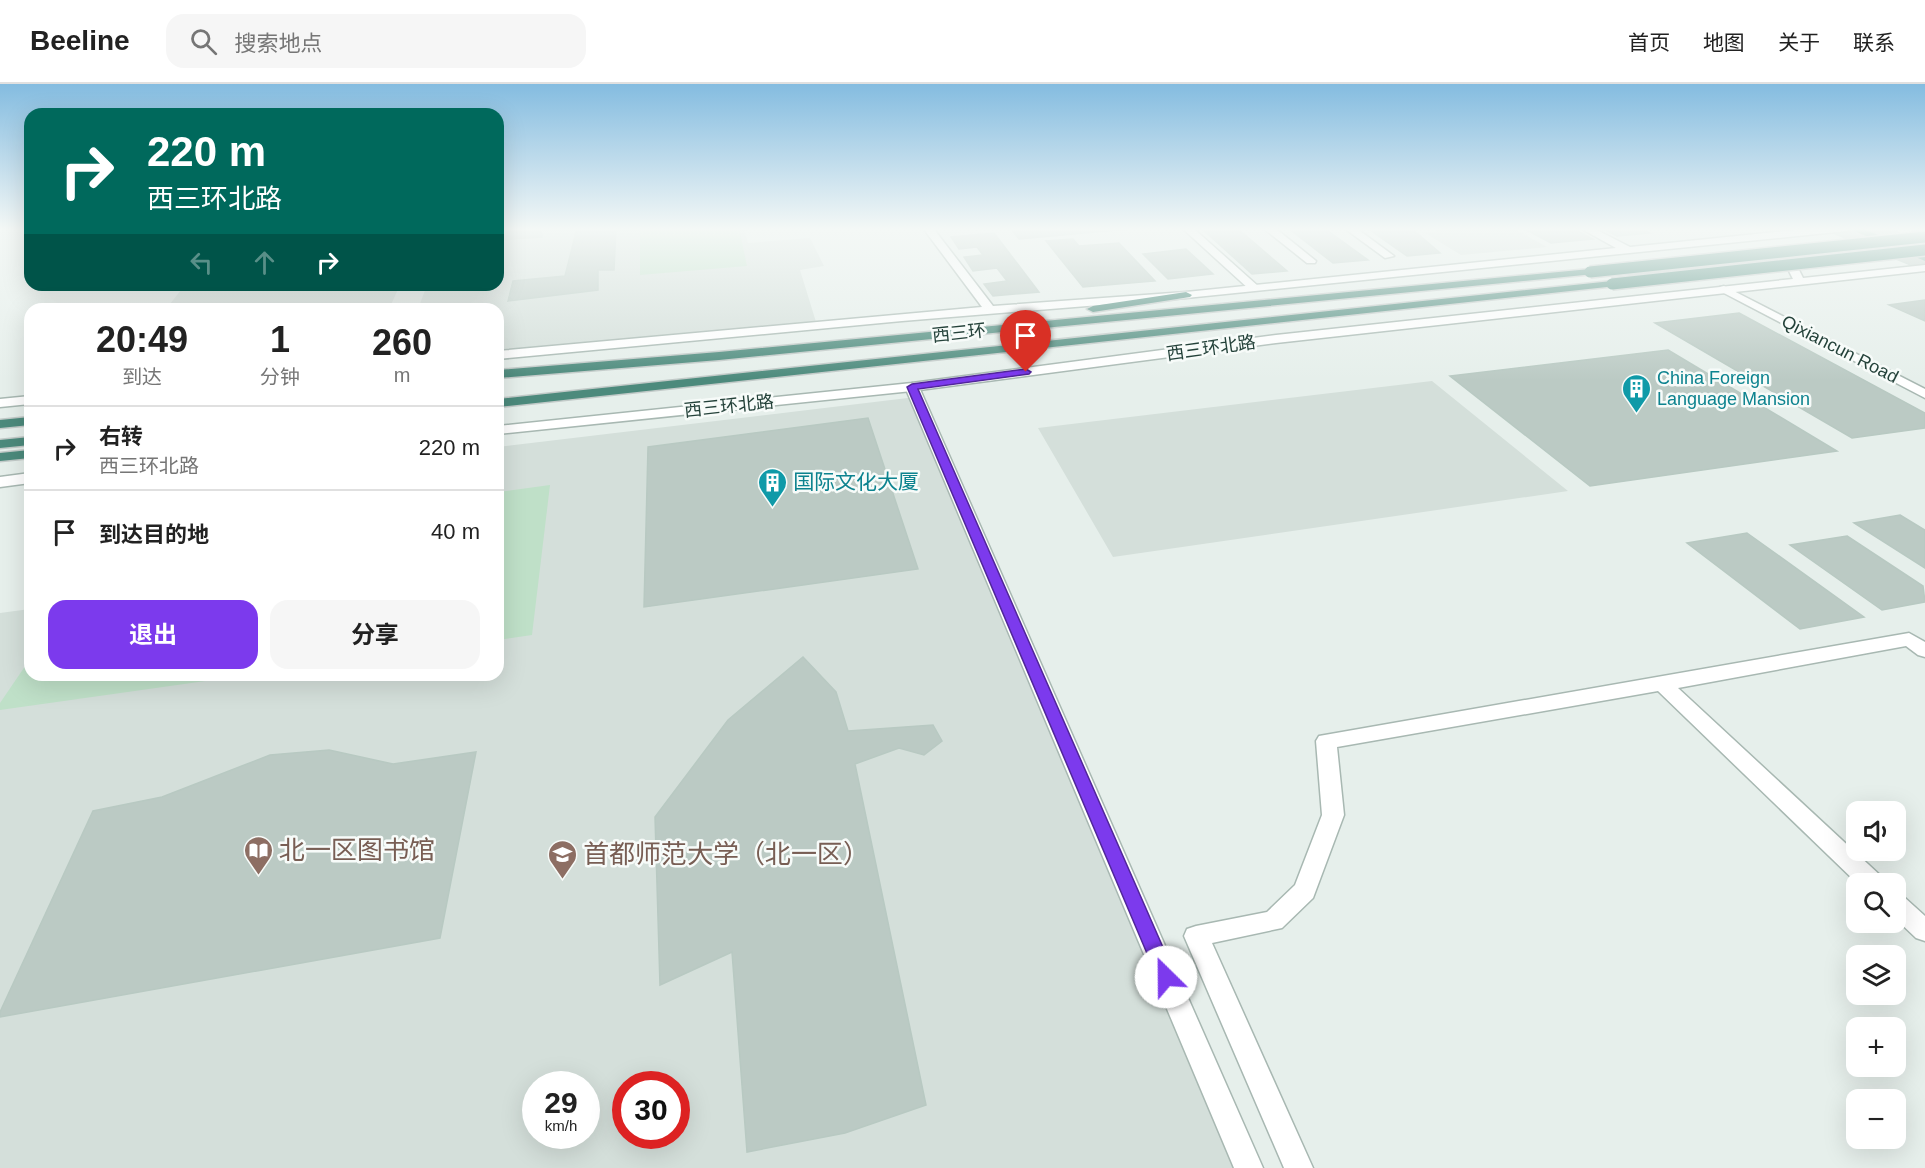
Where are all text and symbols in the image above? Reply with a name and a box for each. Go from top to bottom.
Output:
search box [166,14,586,68]
text: Beeline [30,25,130,56]
icon: search [187,25,220,58]
text: 搜索地点 [235,31,323,56]
text: 首页 [1628,31,1670,54]
text: 地图 [1703,31,1745,54]
text: 关于 [1778,31,1820,54]
text: 联系 [1853,31,1895,54]
text: 220 m [147,128,266,175]
icon: right [48,132,126,210]
text: 西三环北路 [147,184,282,214]
icon: left [185,246,218,279]
icon: ahead [248,246,281,279]
icon: right [311,246,344,279]
pin [1000,310,1051,372]
street label: Qixiancun Road [1778,311,1902,387]
text: 20:49 [96,319,188,360]
text: 1 [270,319,290,360]
icon: arrive [1009,319,1042,352]
street label: 西三环 [931,320,987,346]
text: 260 [372,322,432,363]
street label: 西三环北路 [1165,332,1257,364]
text: m [394,364,410,386]
text: 到达 [122,366,162,388]
text: 分钟 [260,366,300,388]
place label: China Foreign Language Mansion [1657,368,1810,409]
building icon: China Foreign Language Mansion [1620,372,1652,414]
street label: 西三环北路 [683,391,775,421]
text: 右转 [99,424,143,449]
icon: right [48,432,81,465]
text: 220 m [419,435,480,460]
text: 西三环北路 [99,455,199,477]
building icon: 国际文化大厦 [756,466,788,508]
place label: 国际文化大厦 [793,470,919,493]
icon: arrive [48,516,81,549]
text: 40 m [431,519,480,544]
text: 到达目的地 [99,522,209,547]
button: 退出 [48,600,258,669]
button: 分享 [270,600,480,669]
map controls [1846,801,1906,1149]
button: sound [1846,801,1906,861]
library icon: 北一区图书馆 [242,834,274,876]
place label: 北一区图书馆 [279,835,435,865]
school or university icon: 首都师范大学（北一区） [546,838,578,880]
place label: 首都师范大学（北一区） [583,839,869,869]
button: search [1846,873,1906,933]
position arrow [1134,945,1198,1009]
button: layers [1846,945,1906,1005]
button: + [1846,1017,1906,1077]
speed limit sign: 30 [612,1071,690,1149]
text: 29 [544,1086,578,1119]
button: − [1846,1089,1906,1149]
text: km/h [545,1117,577,1134]

